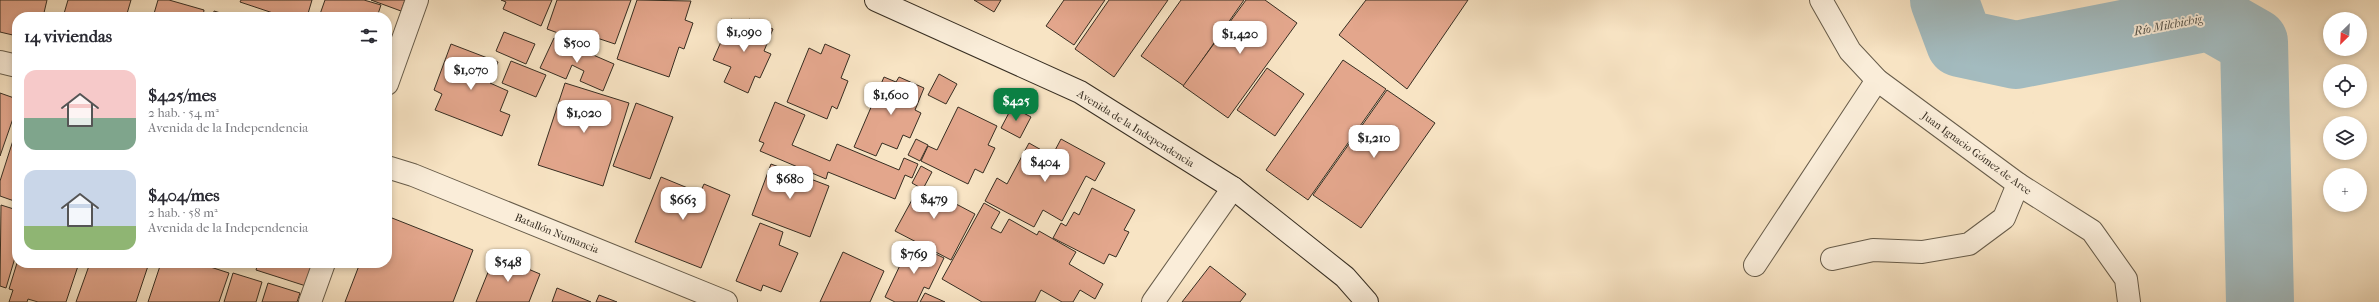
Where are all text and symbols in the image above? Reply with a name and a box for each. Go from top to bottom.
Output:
water label: Río Milchichig [2132,11,2204,39]
north arrow [2323,12,2367,56]
map controls [2323,12,2367,212]
pin: $1,090 [711,19,777,53]
pin: $1,420 [1207,21,1273,55]
text: $1,090 [726,24,762,39]
icon: filters [358,25,380,47]
text: 14 viviendas [24,26,112,46]
text: $1,420 [1222,26,1258,41]
pin: $500 [553,30,601,64]
text: $500 [563,35,591,50]
pin: $1,070 [438,57,504,91]
text: $1,070 [453,62,489,77]
button: locate [2323,64,2367,108]
pin: $1,600 [858,82,924,116]
text: $425/mes [148,85,216,105]
icon: home [56,86,104,134]
street label: Avenida de la Independencia [1074,86,1197,170]
text: $1,600 [873,87,909,102]
pin: $425 [992,88,1040,122]
text: $425 [1002,93,1030,108]
pin: $1,020 [551,100,617,134]
text: 2 hab. · 54 m² [148,105,219,120]
text: $1,020 [566,105,602,120]
street label: Juan Ignacio Gómez de Arce [1918,109,2035,198]
button: layers [2323,116,2367,160]
text: Avenida de la Independencia [148,120,308,135]
pin: $1,210 [1341,125,1407,159]
text: $1,210 [1358,130,1390,145]
pin: $404 [1021,149,1069,183]
text: $404 [1030,154,1060,169]
pin: $680 [766,166,814,200]
button: + [2323,168,2367,212]
text: $680 [776,171,804,186]
text: $404/mes [148,185,220,205]
icon: home [56,186,104,234]
pin: $479 [910,186,958,220]
pin: $663 [659,187,707,221]
text: $479 [920,191,948,206]
text: $663 [670,192,696,207]
text: 2 hab. · 58 m² [148,205,218,220]
street label: Batallón Numancia [513,211,602,257]
text: Avenida de la Independencia [148,220,308,235]
pin: $769 [890,241,938,275]
text: $769 [900,246,928,261]
pin: $548 [484,249,532,283]
text: $548 [495,254,521,269]

